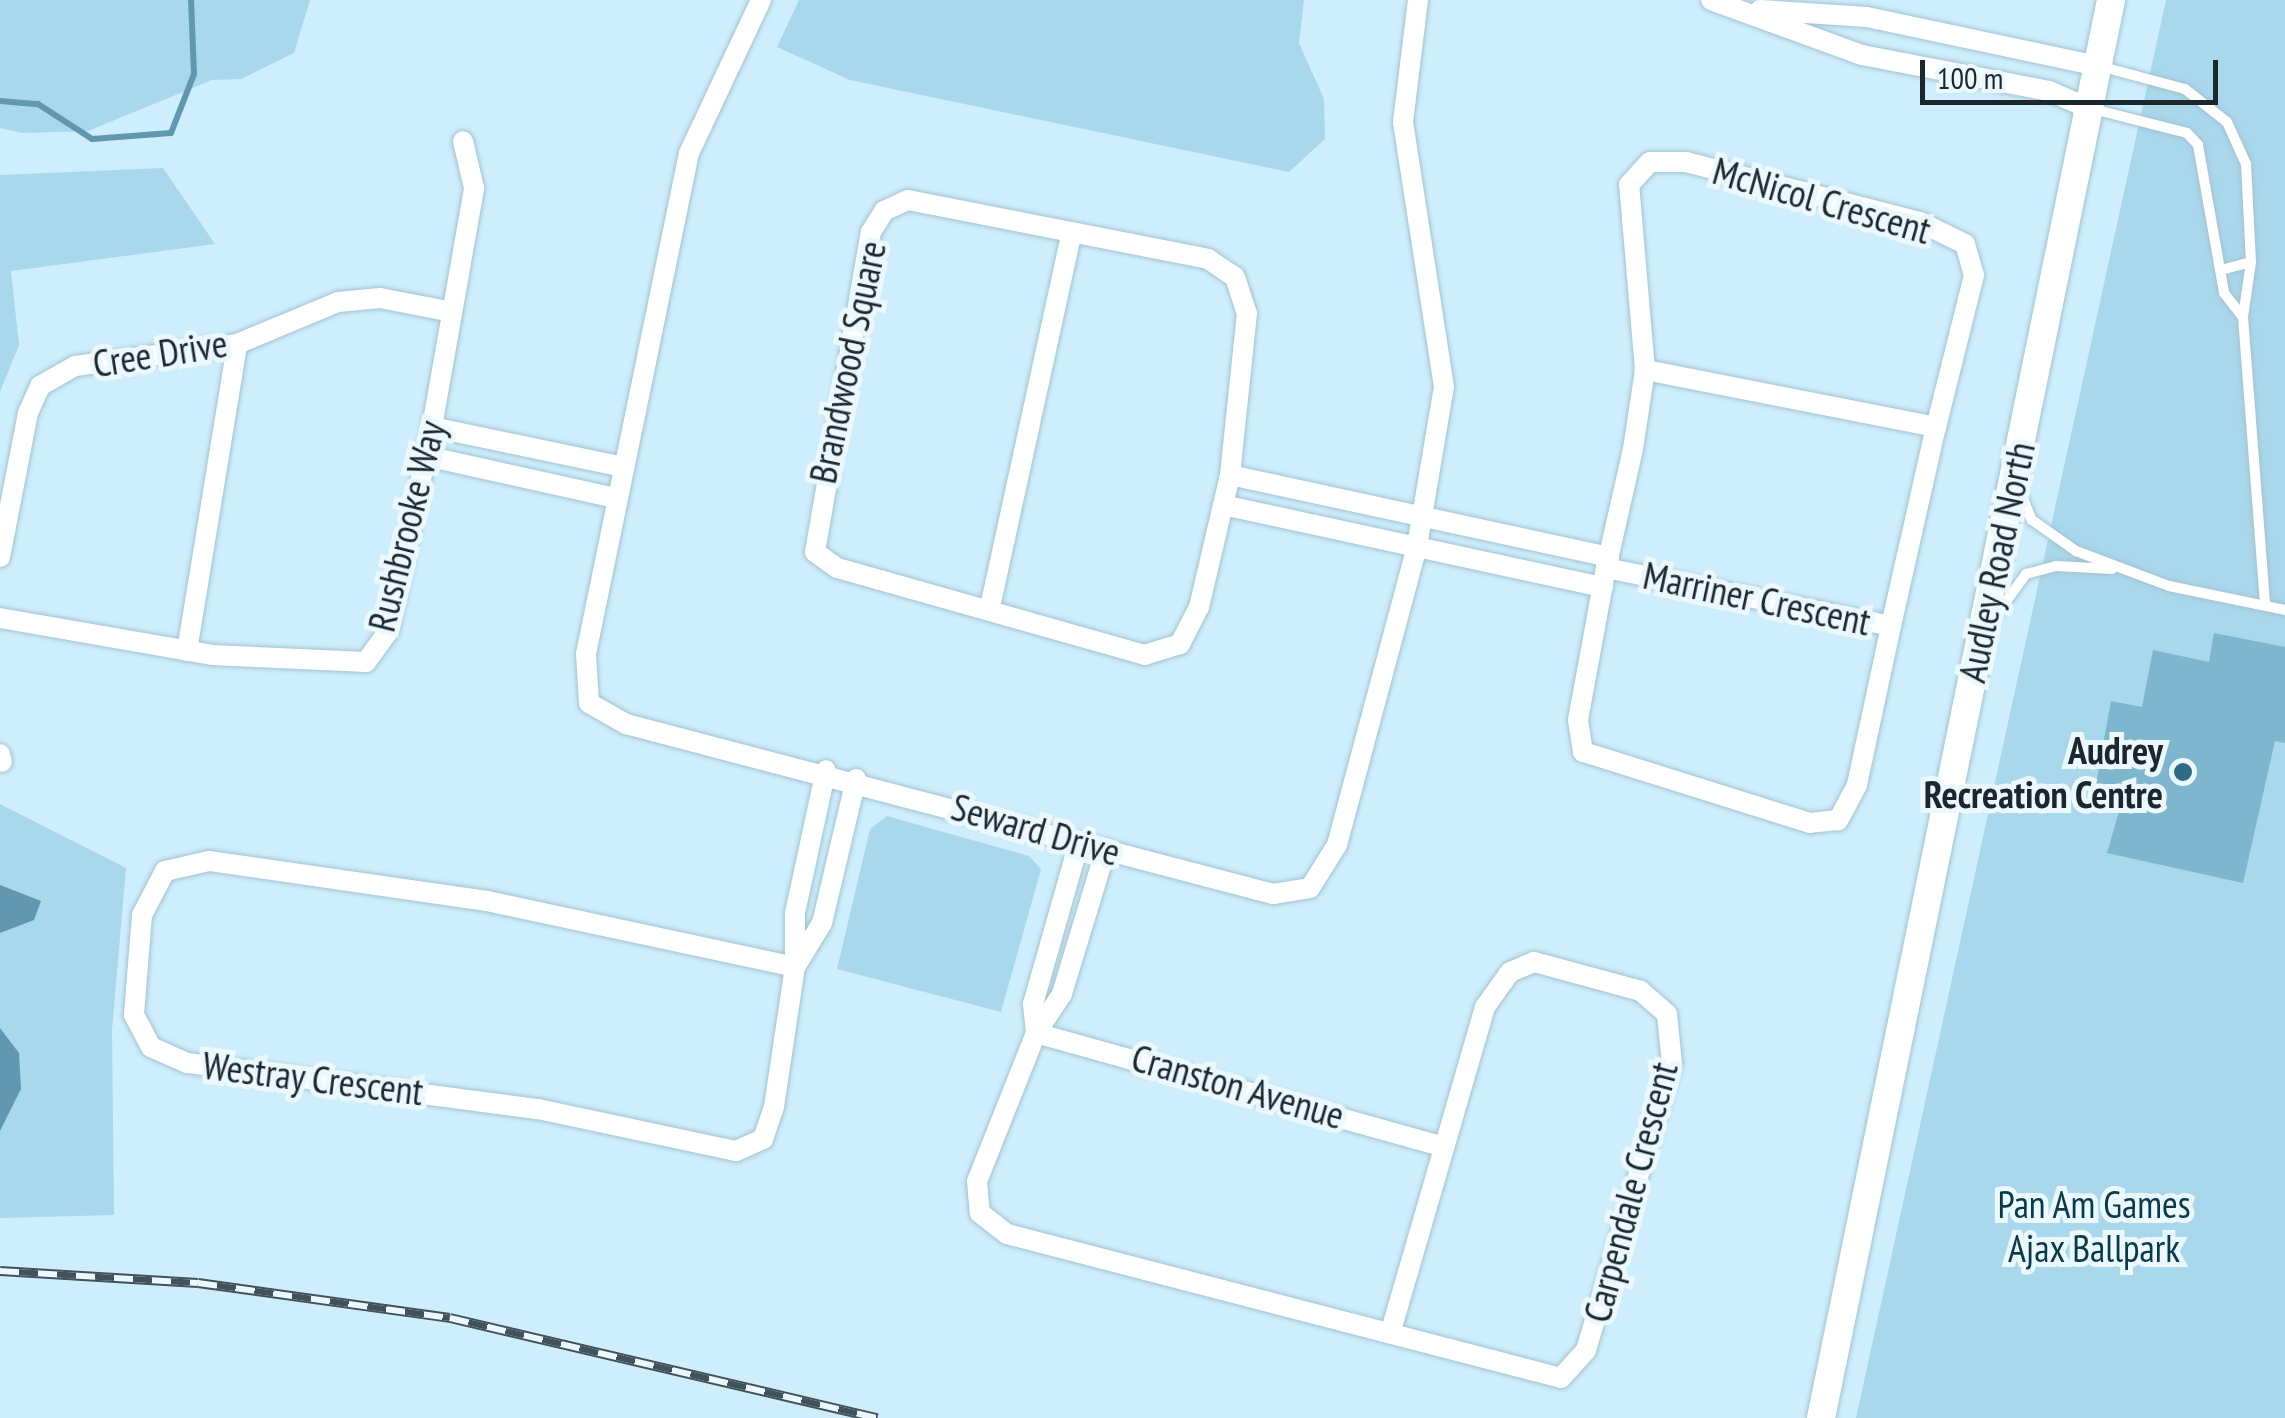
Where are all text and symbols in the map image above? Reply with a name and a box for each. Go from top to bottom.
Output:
scale bar [1925,40,2222,102]
text: 100 m [1937,58,2003,97]
street label: McNicol Crescent [1708,147,1936,253]
street label: Brandwood Square [799,237,895,487]
street label: Cree Drive [90,320,230,386]
street label: Rushbrooke Way [358,416,454,636]
street label: Audley Road North [1948,437,2044,687]
street label: Marriner Crescent [1639,552,1875,644]
place label: Audrey Recreation Centre [1923,727,2163,816]
marker: Audrey Recreation Centre [2172,761,2194,783]
street label: Seward Drive [946,783,1126,875]
street label: Cranston Avenue [1126,1034,1350,1138]
street label: Westray Crescent [200,1042,426,1114]
street label: Carpendale Crescent [1573,1057,1687,1327]
park label: Pan Am Games Ajax Ballpark [1997,1181,2191,1270]

